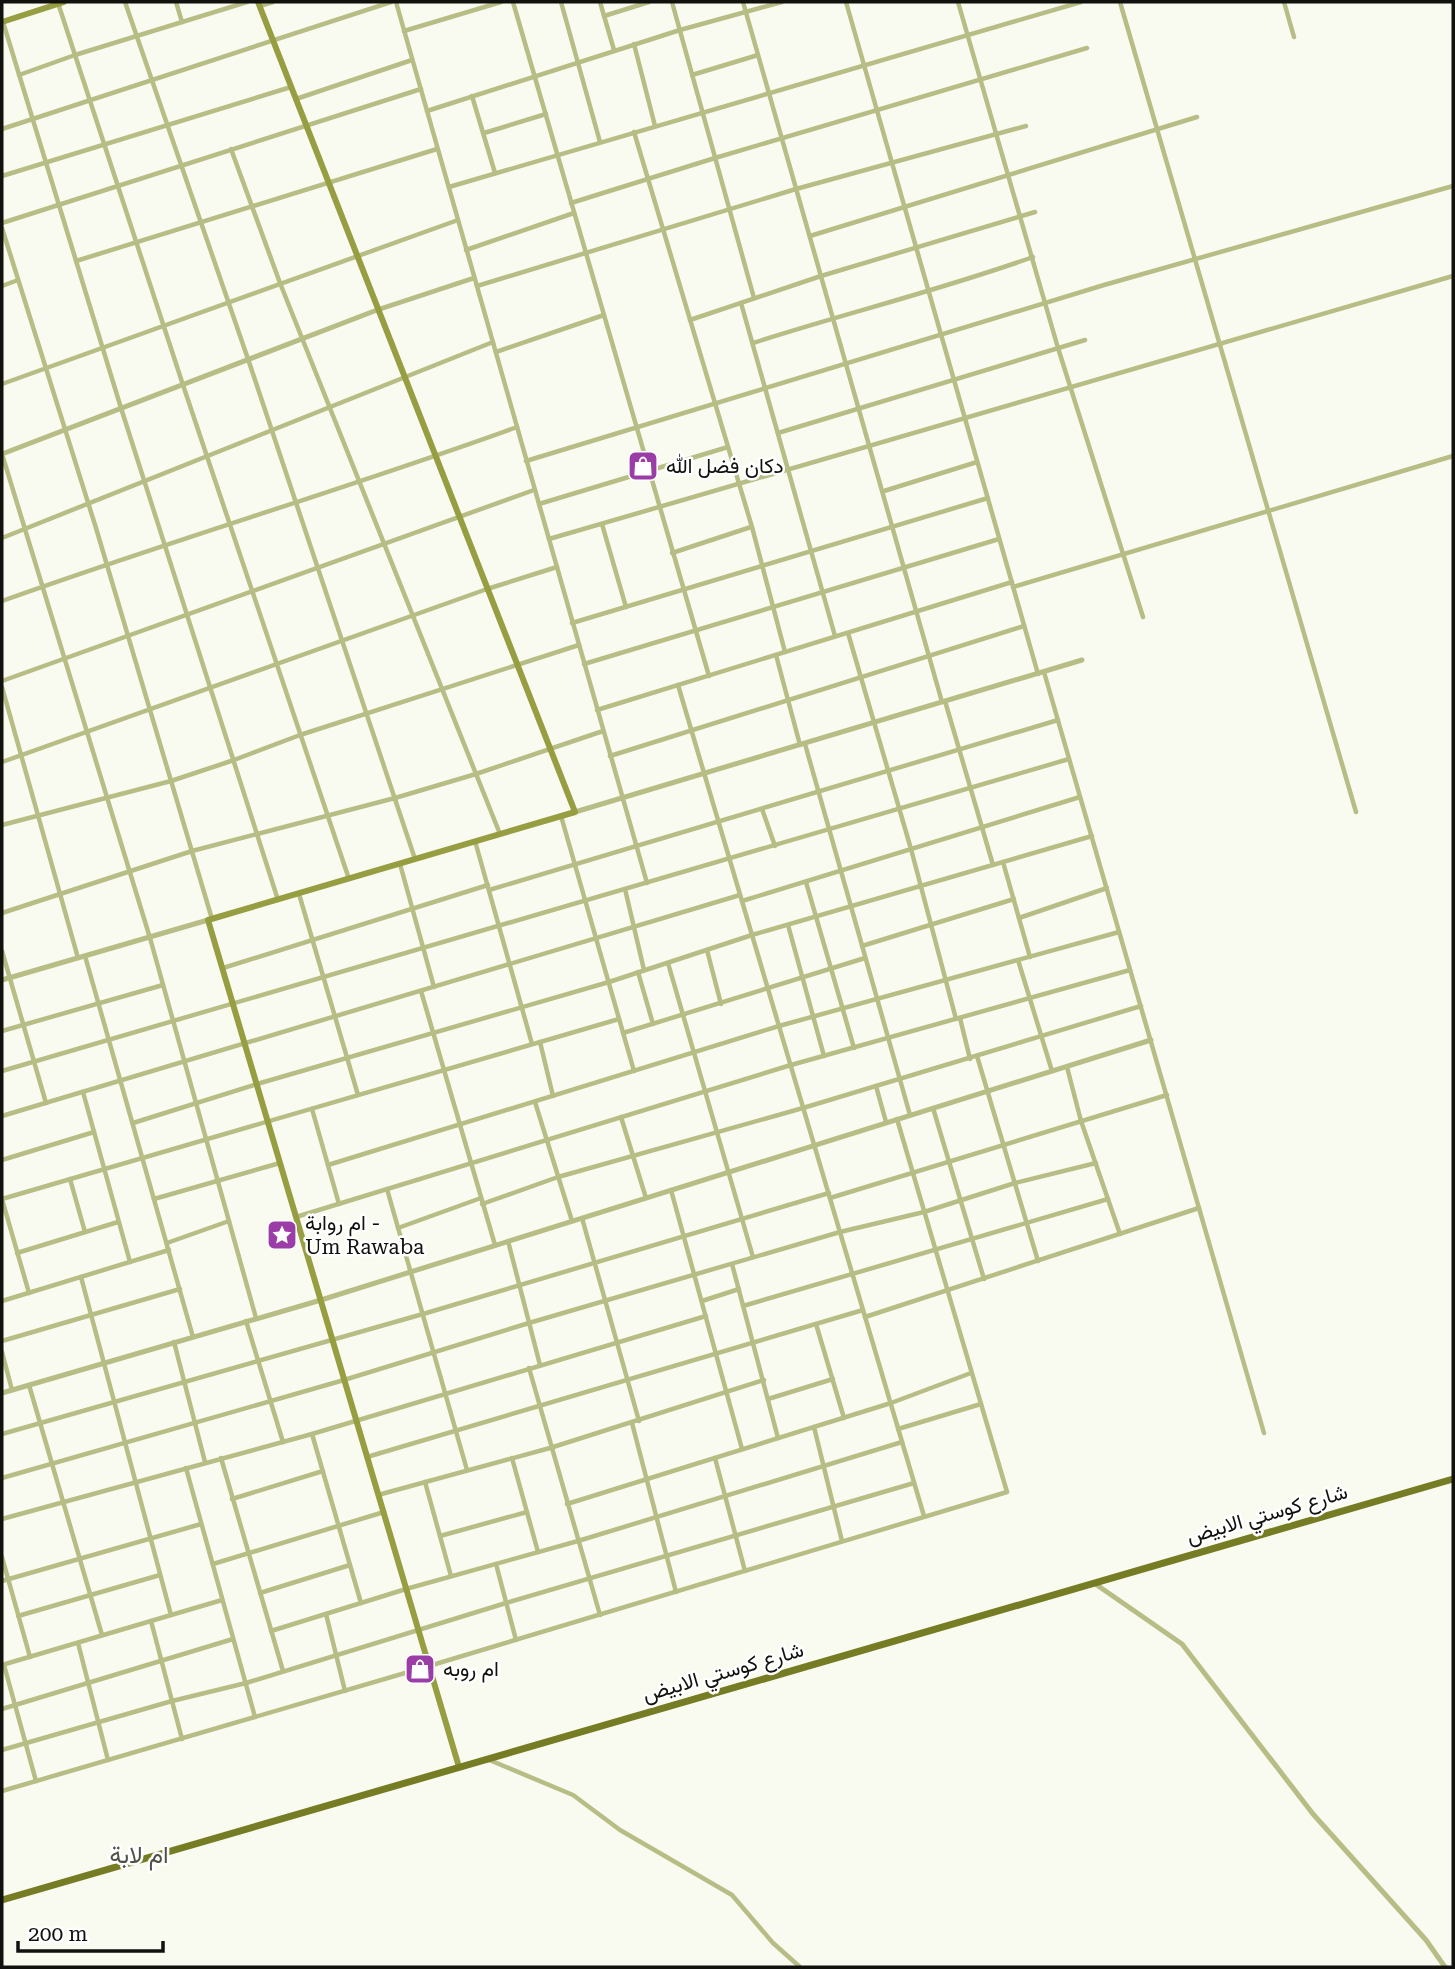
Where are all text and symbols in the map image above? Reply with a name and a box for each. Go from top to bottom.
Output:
shop icon: دكان فضل الله [626,449,660,483]
place label: دكان فضل الله [666,453,784,478]
place label: ام روابة - Um Rawaba [305,1211,425,1259]
place icon: ام روابة - Um Rawaba [265,1218,299,1252]
street label: شارع كوستي الابيض [1184,1480,1352,1553]
street label: شارع كوستي الابيض [640,1638,808,1711]
shop icon: ام روبه [403,1652,437,1686]
place label: ام روبه [443,1657,499,1683]
district label: ام لابة [109,1841,169,1871]
scale bar [18,1910,163,1954]
text: 200 m [28,1922,88,1946]

